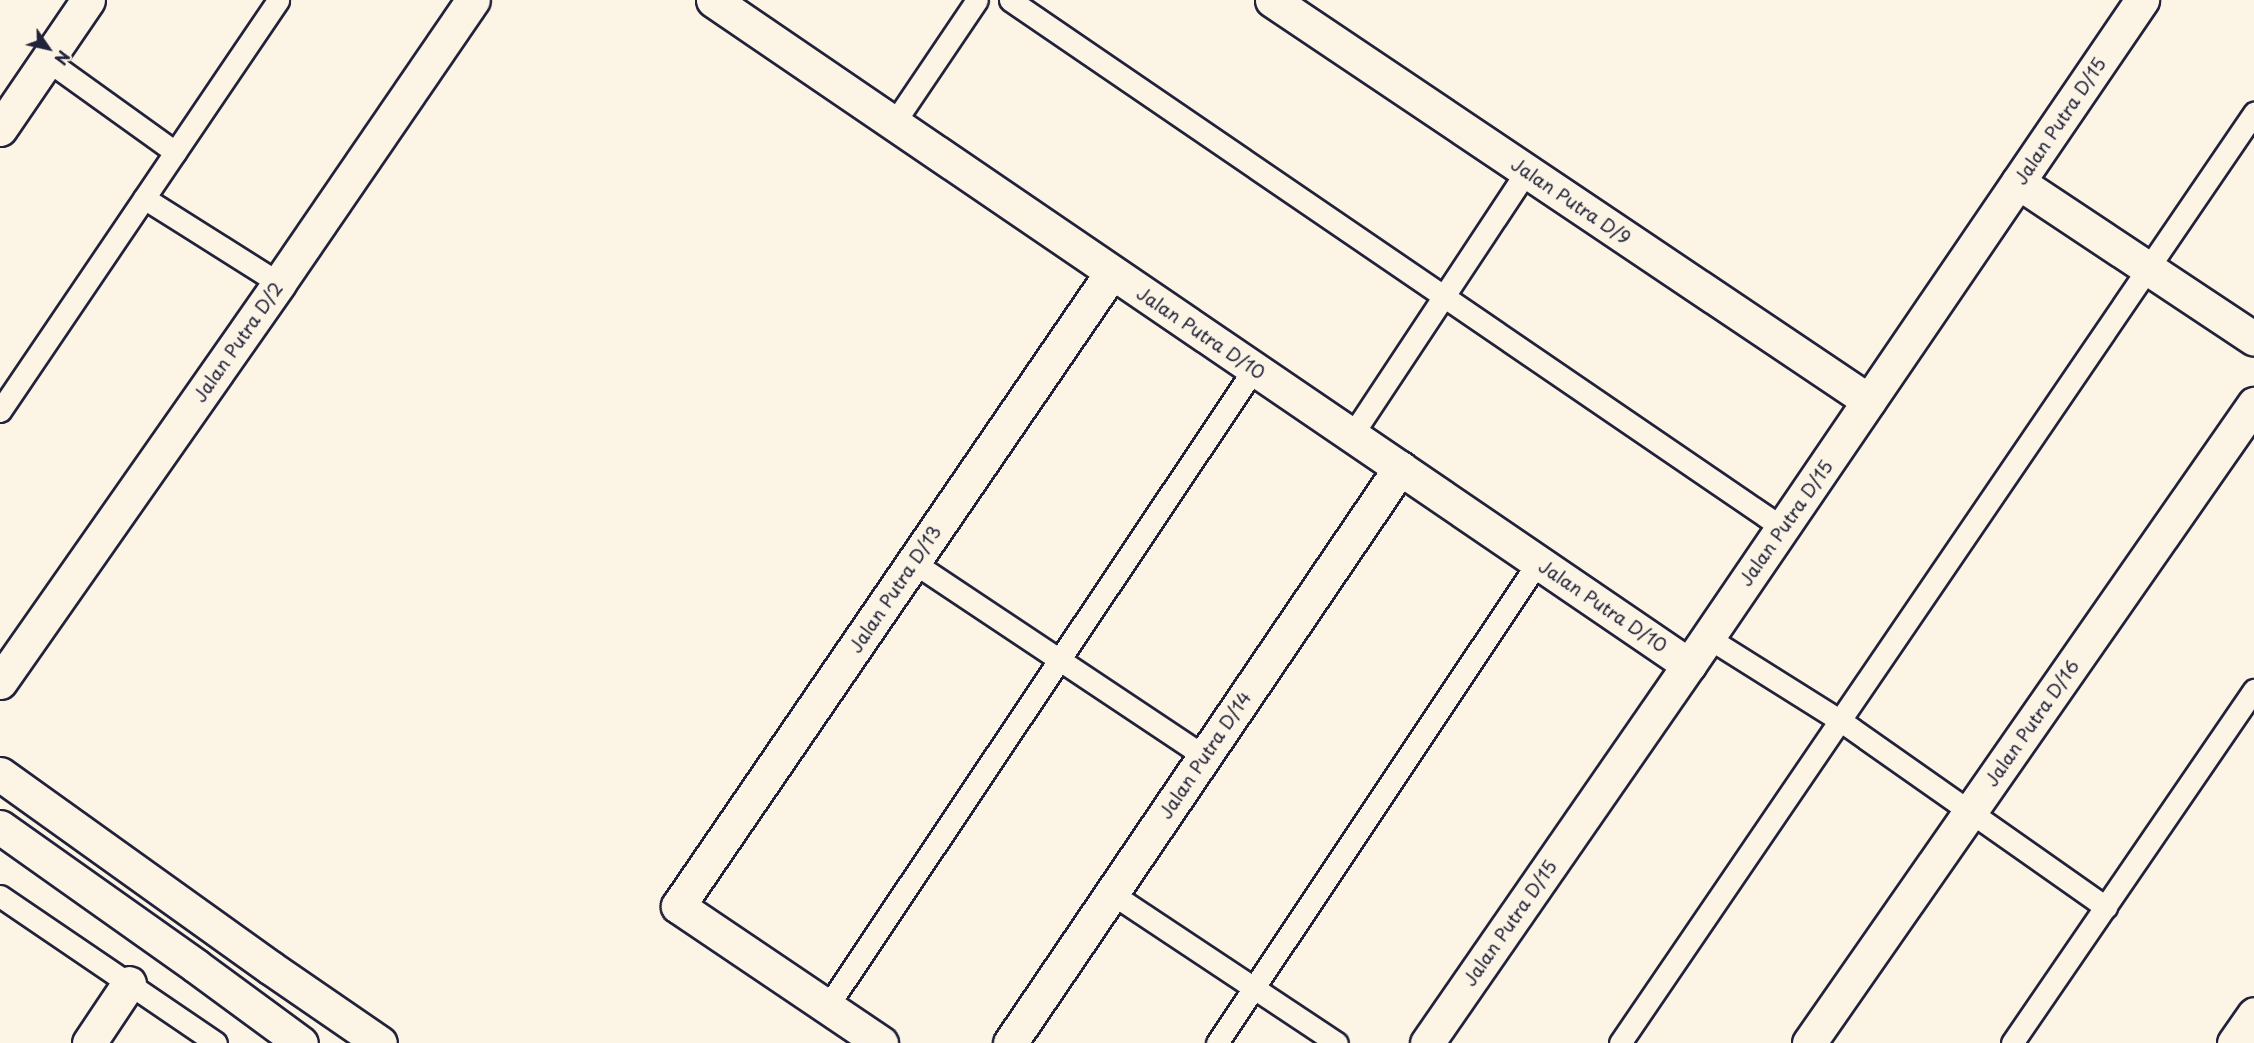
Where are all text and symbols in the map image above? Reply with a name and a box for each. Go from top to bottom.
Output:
north arrow [18,18,78,78]
text: N [49,46,76,70]
street label: Jalan Putra D/15 [2009,53,2111,189]
street label: Jalan Putra D/9 [1507,153,1635,249]
street label: Jalan Putra D/2 [188,277,288,407]
street label: Jalan Putra D/10 [1132,282,1270,384]
street label: Jalan Putra D/15 [1734,456,1838,590]
street label: Jalan Putra D/13 [844,521,946,657]
street label: Jalan Putra D/10 [1534,555,1672,657]
street label: Jalan Putra D/16 [1980,655,2084,791]
street label: Jalan Putra D/14 [1154,687,1256,823]
street label: Jalan Putra D/15 [1458,856,1562,990]

